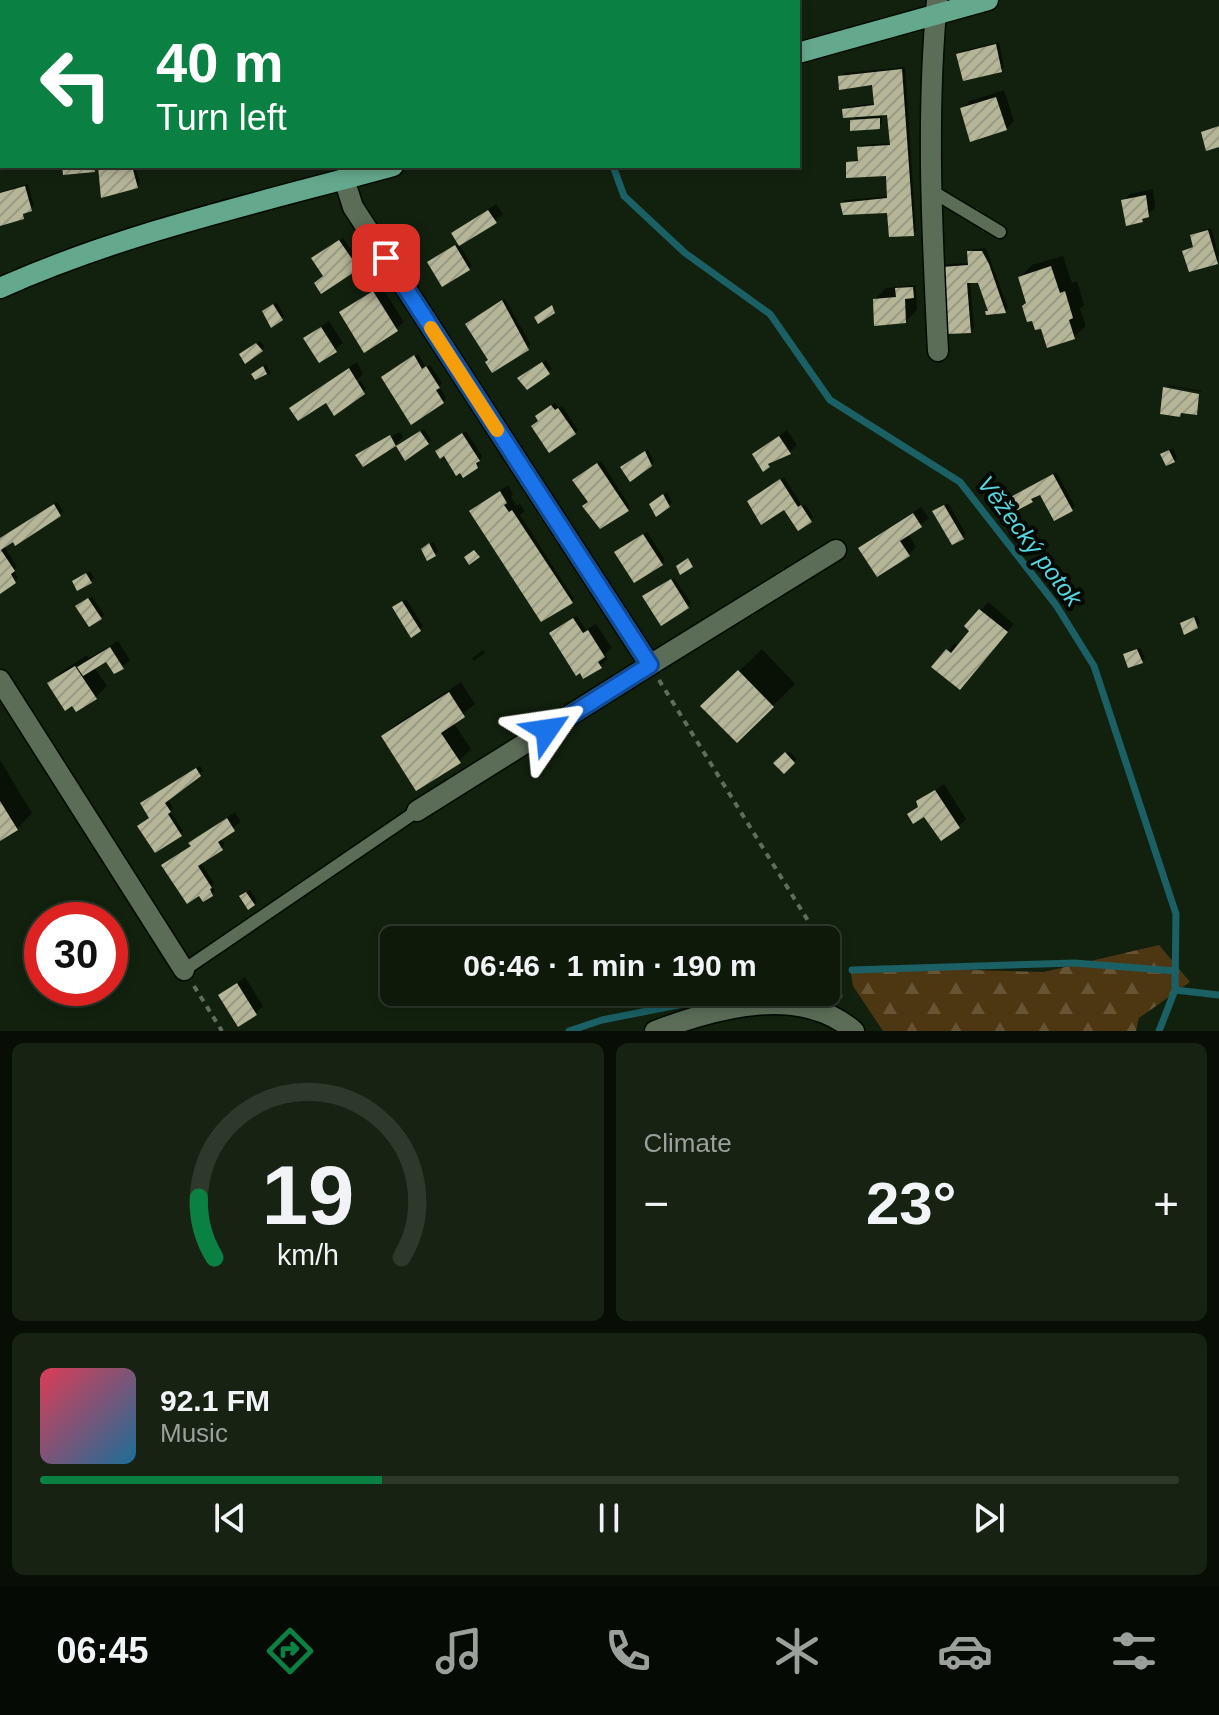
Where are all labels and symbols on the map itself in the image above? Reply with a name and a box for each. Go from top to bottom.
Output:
pin [352,224,420,292]
water label: Věžecký potok [972,471,1089,613]
position arrow [505,688,589,772]
speed limit sign: 30 [24,902,128,1006]

